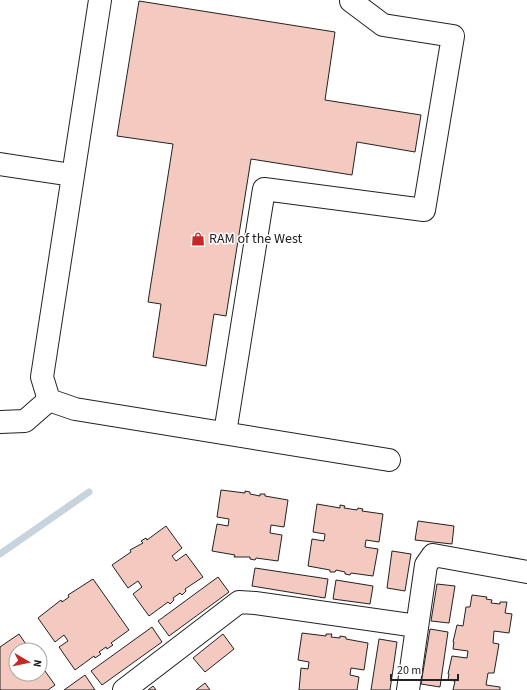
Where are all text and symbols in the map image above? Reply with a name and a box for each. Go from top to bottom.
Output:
place label: RAM of the West [209,229,303,249]
shop icon: RAM of the West [190,231,206,247]
north arrow [8,642,48,682]
scale bar [391,656,458,682]
text: N [29,659,45,668]
text: 20 m [397,662,421,679]

